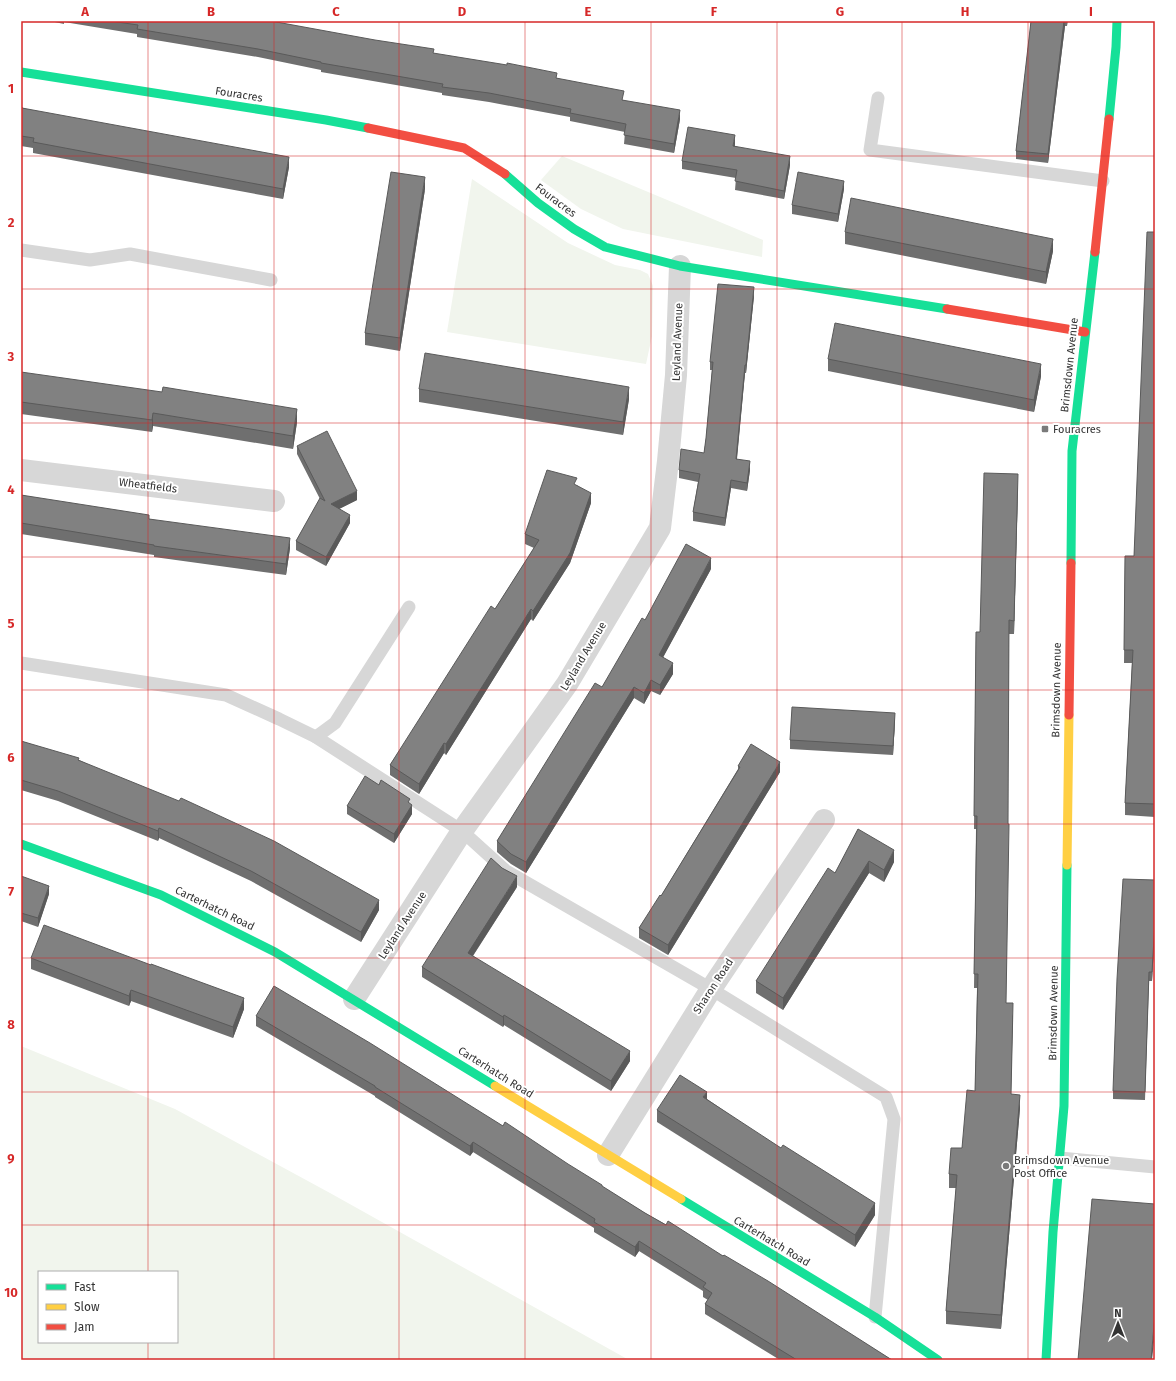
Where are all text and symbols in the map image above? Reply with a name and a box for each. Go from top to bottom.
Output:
text: A [80,4,89,19]
text: B [207,4,215,19]
text: C [332,4,340,19]
text: D [458,4,467,19]
text: E [585,4,592,19]
text: F [711,4,718,19]
text: G [836,4,844,19]
text: H [961,4,969,19]
text: I [1089,4,1093,19]
text: 1 [8,81,14,96]
street label: Fouracres [214,84,264,105]
street label: Fouracres [533,181,579,220]
text: 2 [8,215,15,230]
street label: Leyland Avenue [670,303,685,381]
street label: Brimsdown Avenue [1058,317,1081,413]
text: 3 [7,349,15,364]
place label: Fouracres [1053,423,1101,436]
marker: Fouracres [1040,424,1050,434]
street label: Wheatfields [118,475,178,496]
text: 4 [7,482,15,497]
text: 5 [8,616,15,631]
street label: Leyland Avenue [558,619,609,693]
street label: Brimsdown Avenue [1049,642,1064,738]
text: 6 [7,750,15,765]
text: 7 [8,884,14,899]
street label: Carterhatch Road [173,884,257,933]
street label: Leyland Avenue [376,889,429,962]
street label: Sharon Road [691,956,736,1016]
street label: Brimsdown Avenue [1046,965,1061,1061]
text: 8 [7,1017,15,1032]
street label: Carterhatch Road [456,1044,536,1101]
text: 9 [7,1151,15,1166]
place label: Brimsdown Avenue Post Office [1014,1154,1109,1180]
marker: Brimsdown Avenue Post Office [1001,1161,1011,1171]
street label: Carterhatch Road [731,1214,812,1269]
legend [38,1271,178,1343]
text: Fast [74,1280,96,1294]
text: 10 [4,1285,18,1300]
text: Slow [74,1300,100,1314]
north arrow [1098,1303,1138,1343]
text: N [1114,1307,1122,1320]
text: Jam [74,1320,94,1334]

